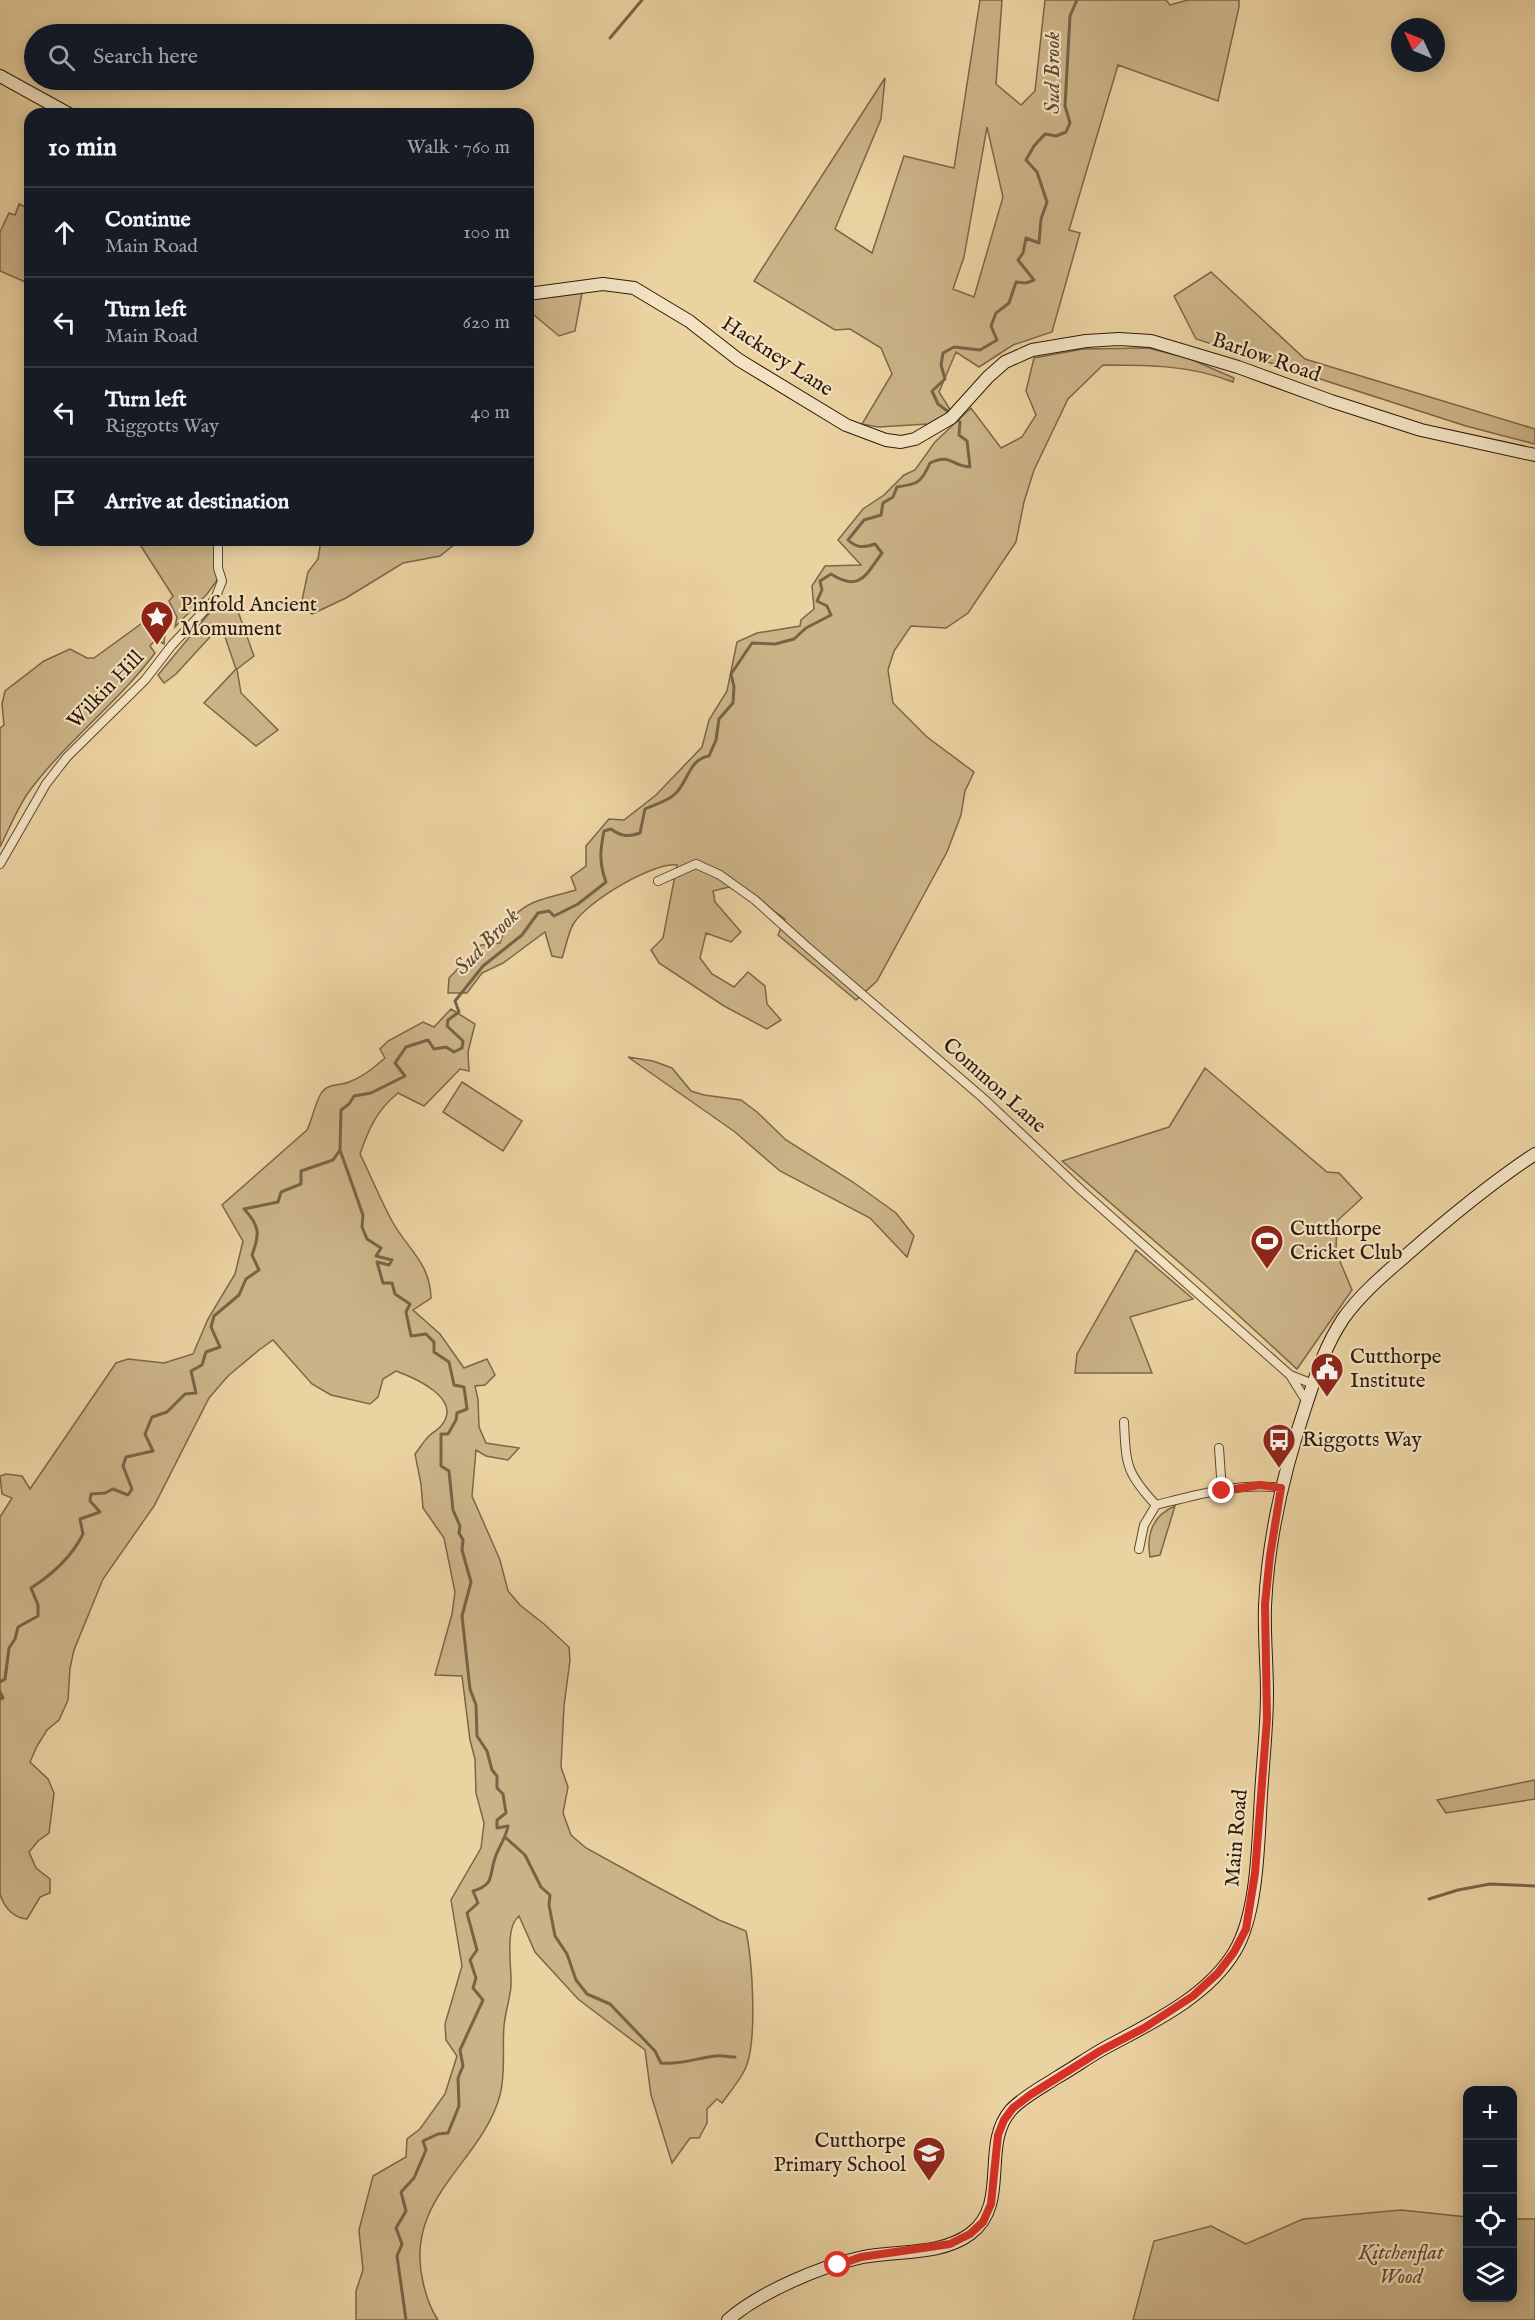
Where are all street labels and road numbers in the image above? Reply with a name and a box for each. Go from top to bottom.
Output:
street label: Hackney Lane [716,311,838,403]
street label: Barlow Road [1208,327,1325,389]
street label: Wilkin Hill [62,645,150,735]
street label: Common Lane [936,1032,1052,1140]
street label: Main Road [1219,1787,1255,1888]

